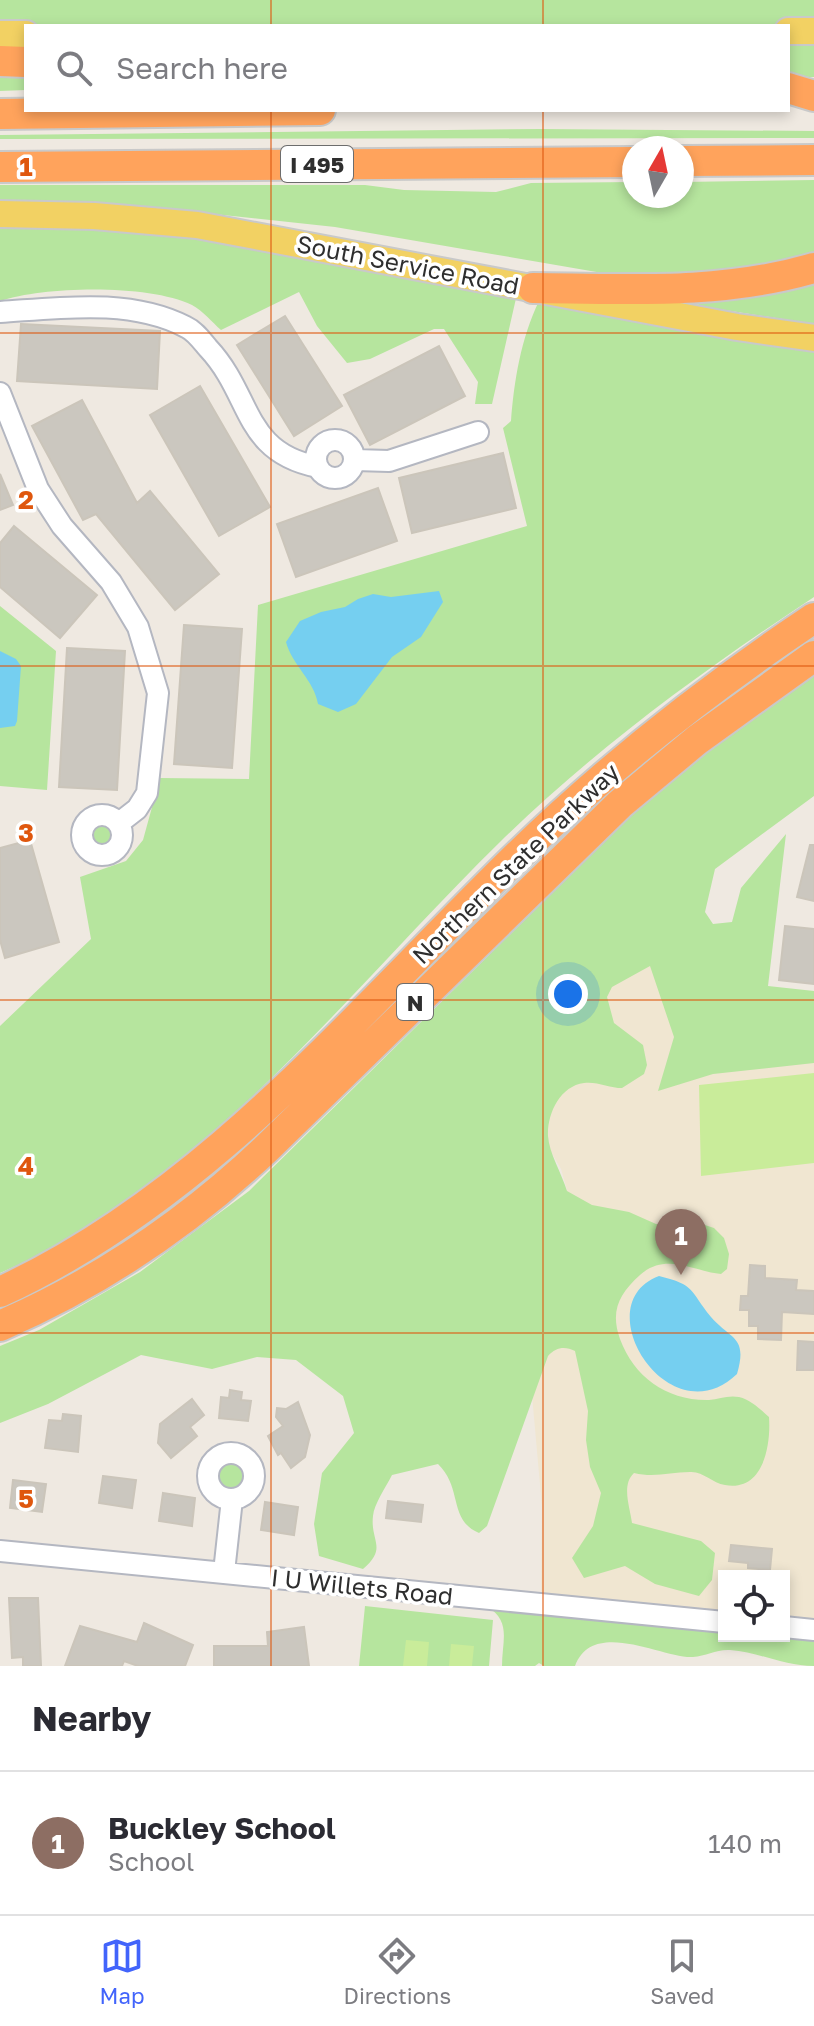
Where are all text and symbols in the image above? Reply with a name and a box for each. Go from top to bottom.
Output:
search box [24,24,790,112]
icon: search [52,46,96,90]
text: Search here [116,50,288,86]
north arrow [622,136,694,208]
road number: I 495 [281,146,353,182]
text: 1 [19,151,33,182]
street label: South Service Road [294,228,522,300]
text: 2 [18,484,34,515]
street label: Northern State Parkway [406,757,624,969]
text: 3 [18,817,34,848]
your location [548,974,588,1014]
road number: N [397,984,433,1020]
text: 4 [18,1150,34,1181]
pin: 1 [655,1209,707,1275]
text: 5 [18,1483,34,1514]
street label: I U Willets Road [270,1562,454,1610]
map controls [718,1570,790,1642]
button: locate [718,1570,790,1642]
text: Nearby [32,1698,152,1738]
text: Buckley School [108,1810,336,1846]
text: 1 [51,1828,65,1859]
text: 140 m [708,1828,782,1859]
text: School [108,1846,194,1877]
tab: Map [100,1934,144,2009]
tab: Directions [344,1934,451,2009]
tab: Saved [650,1934,714,2009]

